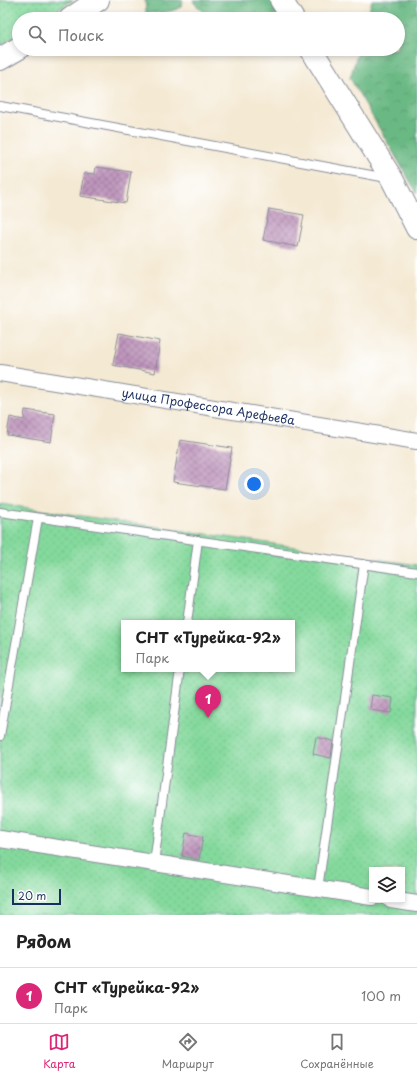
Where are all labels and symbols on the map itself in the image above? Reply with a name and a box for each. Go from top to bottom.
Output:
street label: улица Профессора Арефьева [121,383,297,429]
your location [244,474,264,494]
pin: 1 [195,685,221,718]
scale bar [12,887,61,906]

